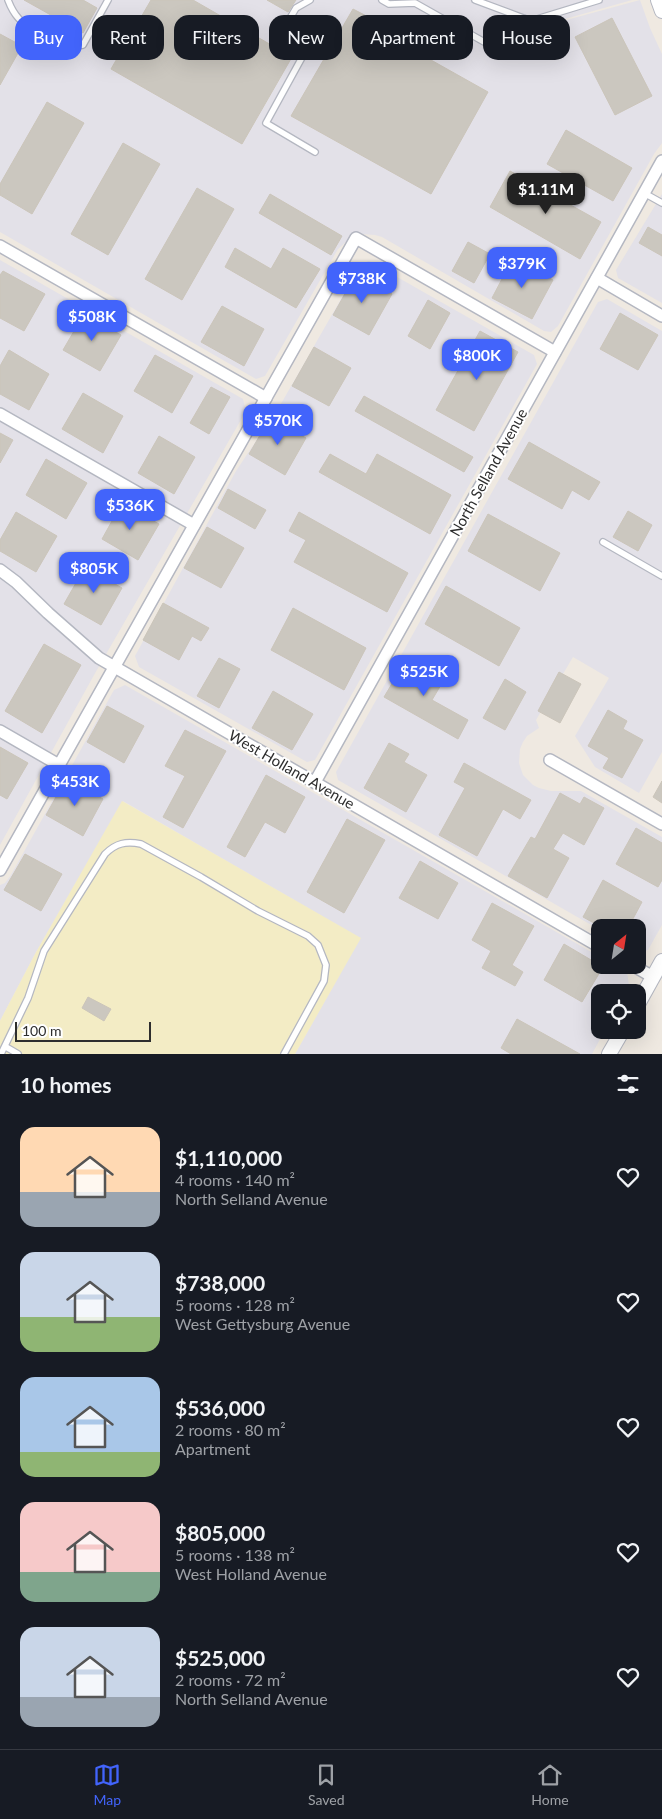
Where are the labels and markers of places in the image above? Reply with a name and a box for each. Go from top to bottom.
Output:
pin: $1.11M [505,172,587,215]
pin: $379K [487,246,557,289]
pin: $738K [327,262,397,304]
pin: $508K [57,300,127,342]
pin: $800K [442,338,512,381]
pin: $570K [243,404,313,446]
pin: $536K [95,488,165,531]
pin: $805K [59,552,129,594]
pin: $525K [389,654,459,697]
pin: $453K [40,764,110,807]

